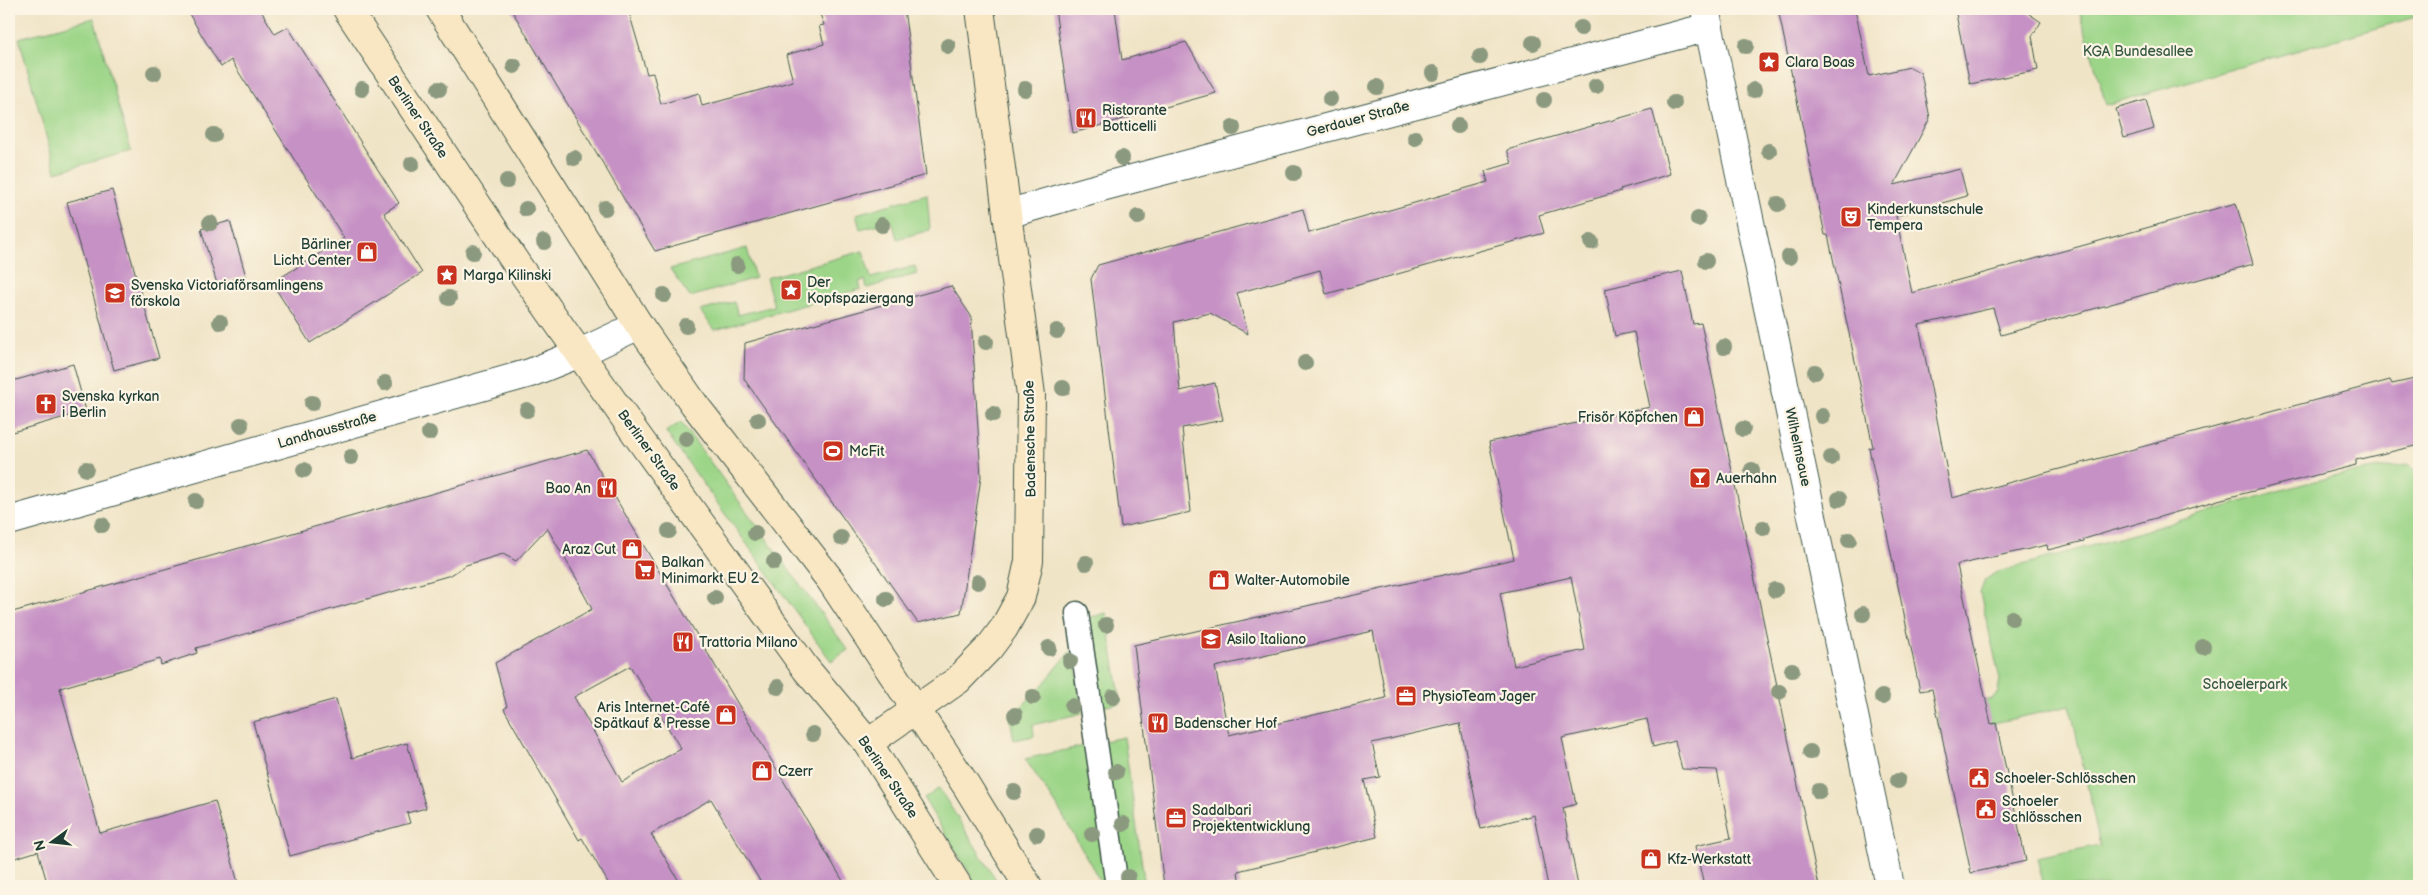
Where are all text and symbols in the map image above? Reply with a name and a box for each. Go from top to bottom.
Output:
park label: KGA Bundesallee [2083,43,2193,60]
place icon: Clara Boas [1757,50,1781,74]
place label: Clara Boas [1785,54,1855,71]
street label: Berliner Straße [384,73,452,161]
street label: Gerdauer Straße [1305,97,1411,141]
place label: Ristorante Botticelli [1102,102,1167,135]
restaurant icon: Ristorante Botticelli [1074,106,1098,130]
place label: Kinderkunstschule Tempera [1867,201,1983,234]
theatre icon: Kinderkunstschule Tempera [1839,205,1863,229]
place label: Bärliner Licht Center [273,236,352,269]
shop icon: Bärliner Licht Center [355,240,379,264]
place icon: Marga Kilinski [435,263,459,287]
place label: Marga Kilinski [463,267,551,284]
place label: Der Kopfspaziergang [807,274,914,307]
place label: Svenska Victoriaförsamlingens förskola [131,277,323,310]
place icon: Der Kopfspaziergang [779,278,803,302]
school or university icon: Svenska Victoriaförsamlingens förskola [103,281,127,305]
street label: Badensche Straße [1020,380,1040,498]
place label: Svenska kyrkan i Berlin [62,388,160,421]
church icon: Svenska kyrkan i Berlin [34,392,58,416]
shop icon: Frisör Köpfchen [1682,405,1706,429]
street label: Berliner Straße [614,406,684,494]
street label: Wilhelmsaue [1781,406,1815,488]
street label: Landhausstraße [276,408,378,452]
place label: Frisör Köpfchen [1578,409,1678,426]
sports icon: McFit [821,439,845,463]
place label: McFit [849,443,885,460]
bar icon: Auerhahn [1688,466,1712,490]
place label: Auerhahn [1716,470,1777,487]
restaurant icon: Bao An [595,476,619,500]
place label: Bao An [545,480,591,497]
shop icon: Araz Cut [620,537,644,561]
place label: Araz Cut [562,541,617,558]
place label: Balkan Minimarkt EU 2 [661,554,760,587]
supermarket icon: Balkan Minimarkt EU 2 [633,558,657,582]
shop icon: Walter-Automobile [1207,568,1231,592]
place label: Walter-Automobile [1235,572,1350,589]
school or university icon: Asilo Italiano [1199,627,1223,651]
restaurant icon: Trattoria Milano [671,630,695,654]
place label: Asilo Italiano [1227,631,1306,648]
place label: Trattoria Milano [699,634,798,651]
park label: Schoelerpark [2203,676,2287,693]
office icon: PhysioTeam Jager [1394,684,1418,708]
place label: PhysioTeam Jager [1422,688,1537,705]
place label: Aris Internet-Café Spätkauf & Presse [594,699,711,732]
shop icon: Aris Internet-Café Spätkauf & Presse [714,703,738,727]
restaurant icon: Badenscher Hof [1146,711,1170,735]
place label: Badenscher Hof [1174,715,1278,732]
street label: Berliner Straße [854,733,922,821]
shop icon: Czerr [750,759,774,783]
place label: Czerr [778,763,814,780]
public building icon: Schoeler-Schlösschen [1967,766,1991,790]
place label: Schoeler-Schlösschen [1995,770,2136,787]
place label: Schoeler Schlösschen [2002,793,2082,826]
public building icon: Schoeler Schlösschen [1974,797,1998,821]
place label: Sadalbari Projektentwicklung [1192,802,1310,835]
office icon: Sadalbari Projektentwicklung [1164,806,1188,830]
north arrow [28,818,78,868]
text: N [30,838,49,853]
shop icon: Kfz-Werkstatt [1639,847,1663,871]
place label: Kfz-Werkstatt [1667,851,1752,868]

